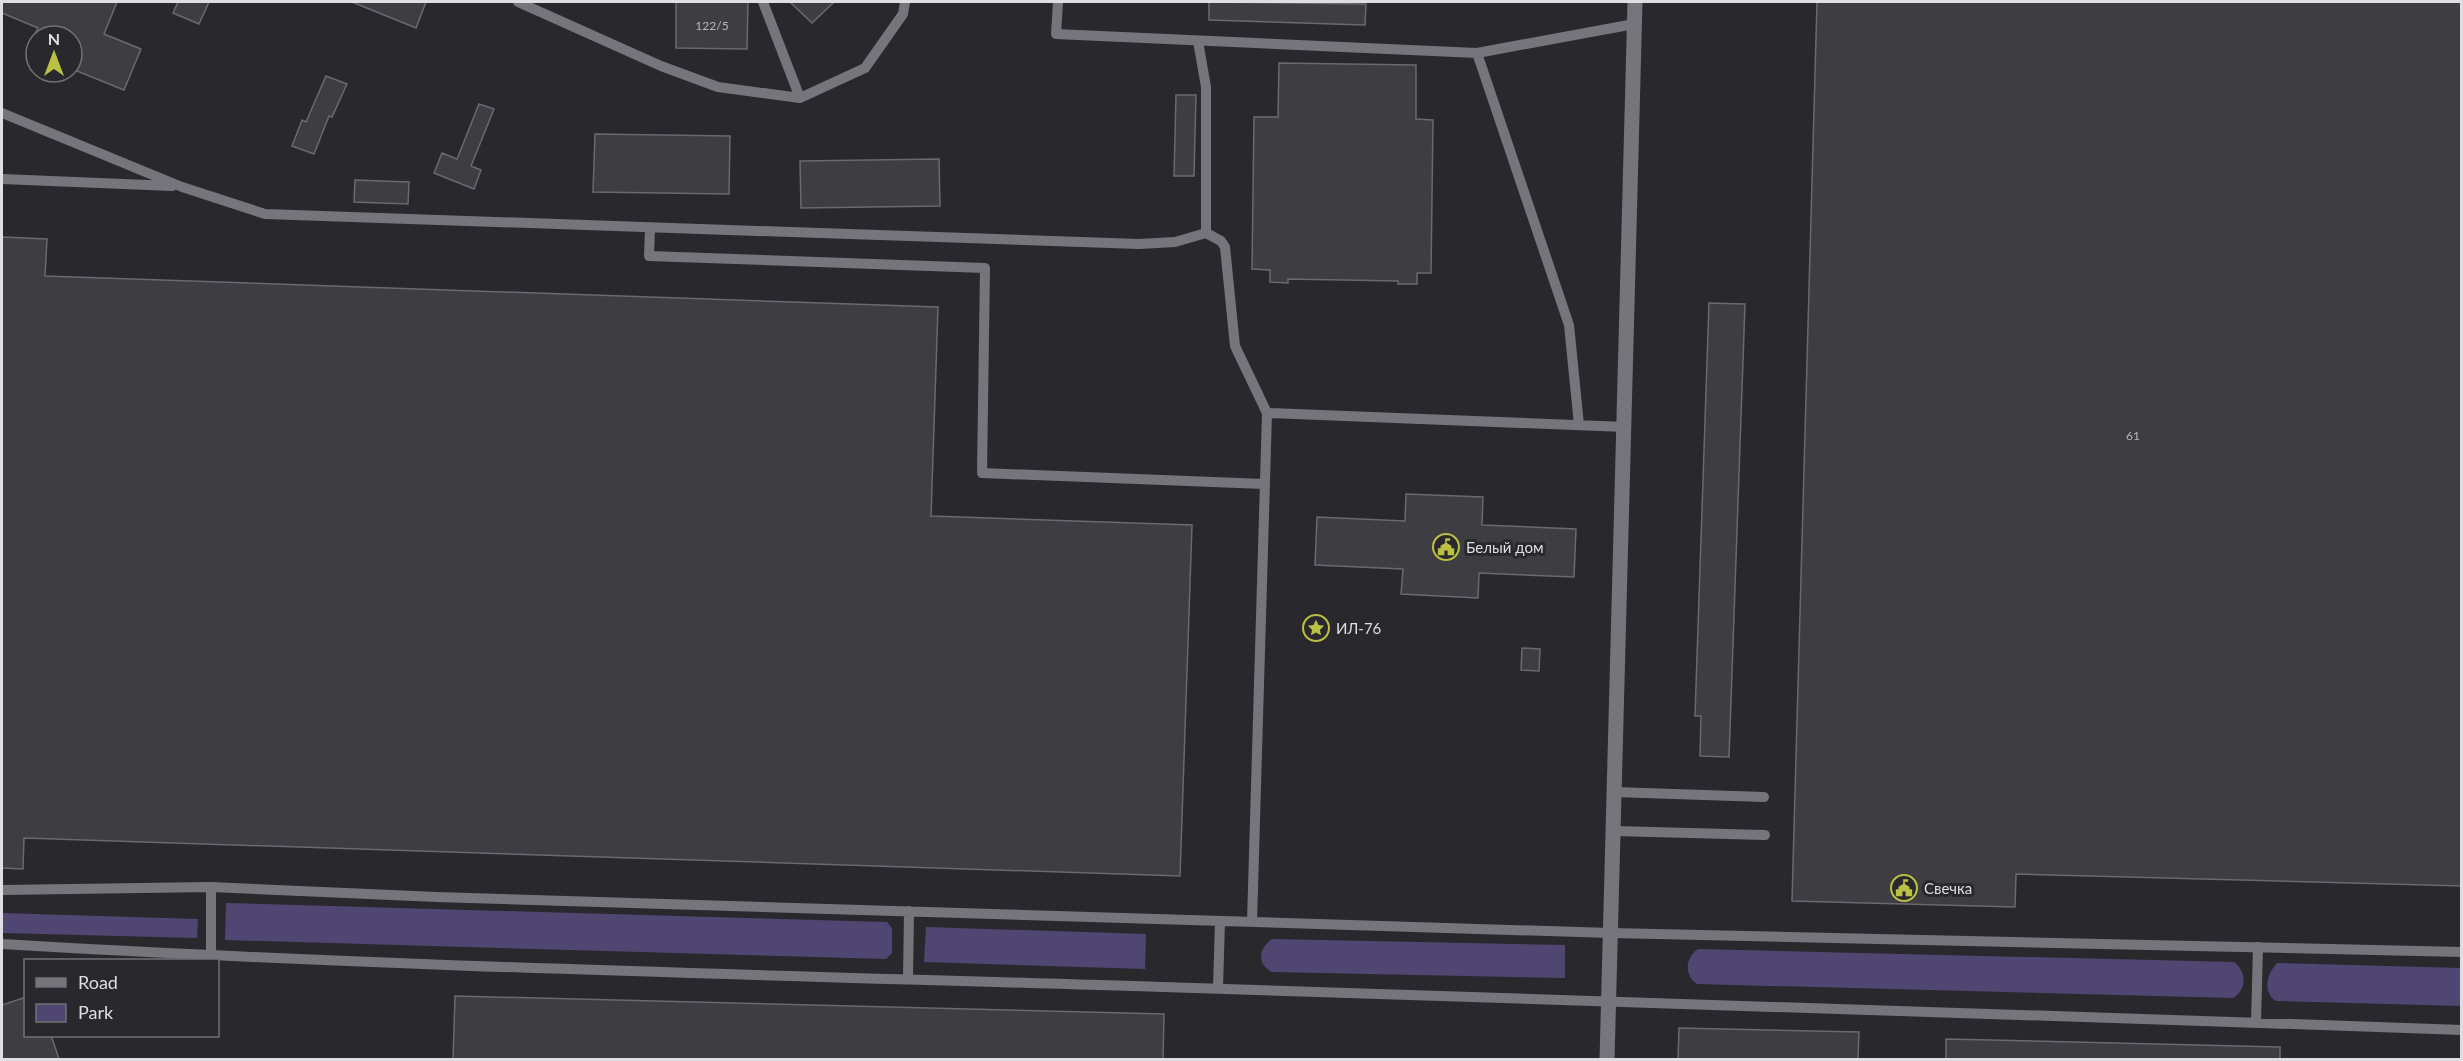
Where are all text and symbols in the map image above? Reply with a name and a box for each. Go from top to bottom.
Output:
house number: 122/5 [695,18,729,33]
north arrow [24,24,84,84]
text: N [48,29,60,48]
house number: 61 [2126,428,2140,443]
public building icon: Белый дом [1431,532,1461,562]
place label: Белый дом [1466,538,1543,556]
place icon: ИЛ-76 [1301,613,1331,643]
place label: ИЛ-76 [1336,619,1382,637]
public building icon: Свечка [1889,873,1919,903]
place label: Свечка [1924,879,1972,897]
legend [24,959,219,1037]
text: Road [78,971,118,993]
text: Park [78,1001,114,1023]

